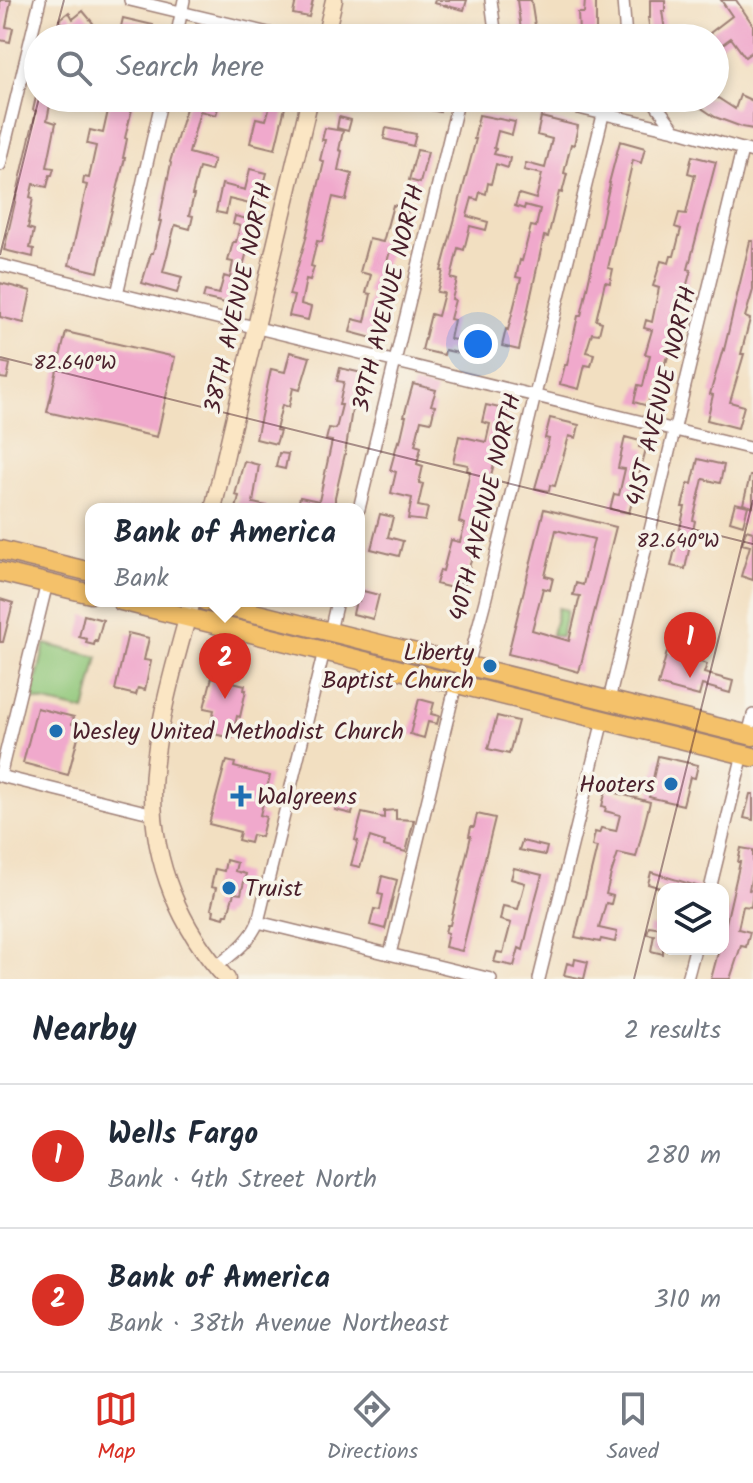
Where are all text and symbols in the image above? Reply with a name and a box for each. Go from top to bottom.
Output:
search box [24,24,729,112]
text: Search here [116,44,264,92]
icon: search [52,46,96,90]
street label: 38TH AVENUE NORTH [194,179,285,418]
street label: 39TH AVENUE NORTH [342,180,437,416]
street label: 41ST AVENUE NORTH [616,282,709,510]
your location [458,324,498,364]
text: 82.640°W [34,348,116,380]
street label: 40TH AVENUE NORTH [439,389,534,625]
popup [85,503,365,607]
text: Bank of America [114,510,336,558]
text: 82.640°W [637,526,719,558]
text: Bank [114,558,169,600]
pin: 1 [664,612,716,678]
pin: 2 [199,633,251,699]
place label: Liberty Baptist Church [322,634,475,701]
marker: Liberty Baptist Church [481,657,499,675]
place label: Wesley United Methodist Church [72,713,404,752]
marker: Wesley United Methodist Church [47,722,65,740]
place label: Hooters [579,766,655,805]
marker: Hooters [662,775,680,793]
place label: Walgreens [257,778,357,817]
marker: Walgreens [232,787,250,805]
place label: Truist [245,870,303,909]
marker: Truist [220,879,238,897]
map controls [657,883,729,955]
button: layers [657,883,729,955]
text: Nearby [32,1004,137,1058]
text: 2 results [624,1010,721,1052]
text: Wells Fargo [108,1111,258,1159]
text: 1 [54,1135,62,1177]
text: 280 m [646,1135,721,1177]
text: Bank · 4th Street North [108,1159,377,1201]
text: Bank of America [108,1255,330,1303]
text: 2 [50,1279,66,1321]
text: 310 m [654,1279,721,1321]
text: Bank · 38th Avenue Northeast [108,1303,449,1345]
tab: Map [94,1387,138,1470]
tab: Directions [327,1387,418,1470]
tab: Saved [607,1387,659,1470]

